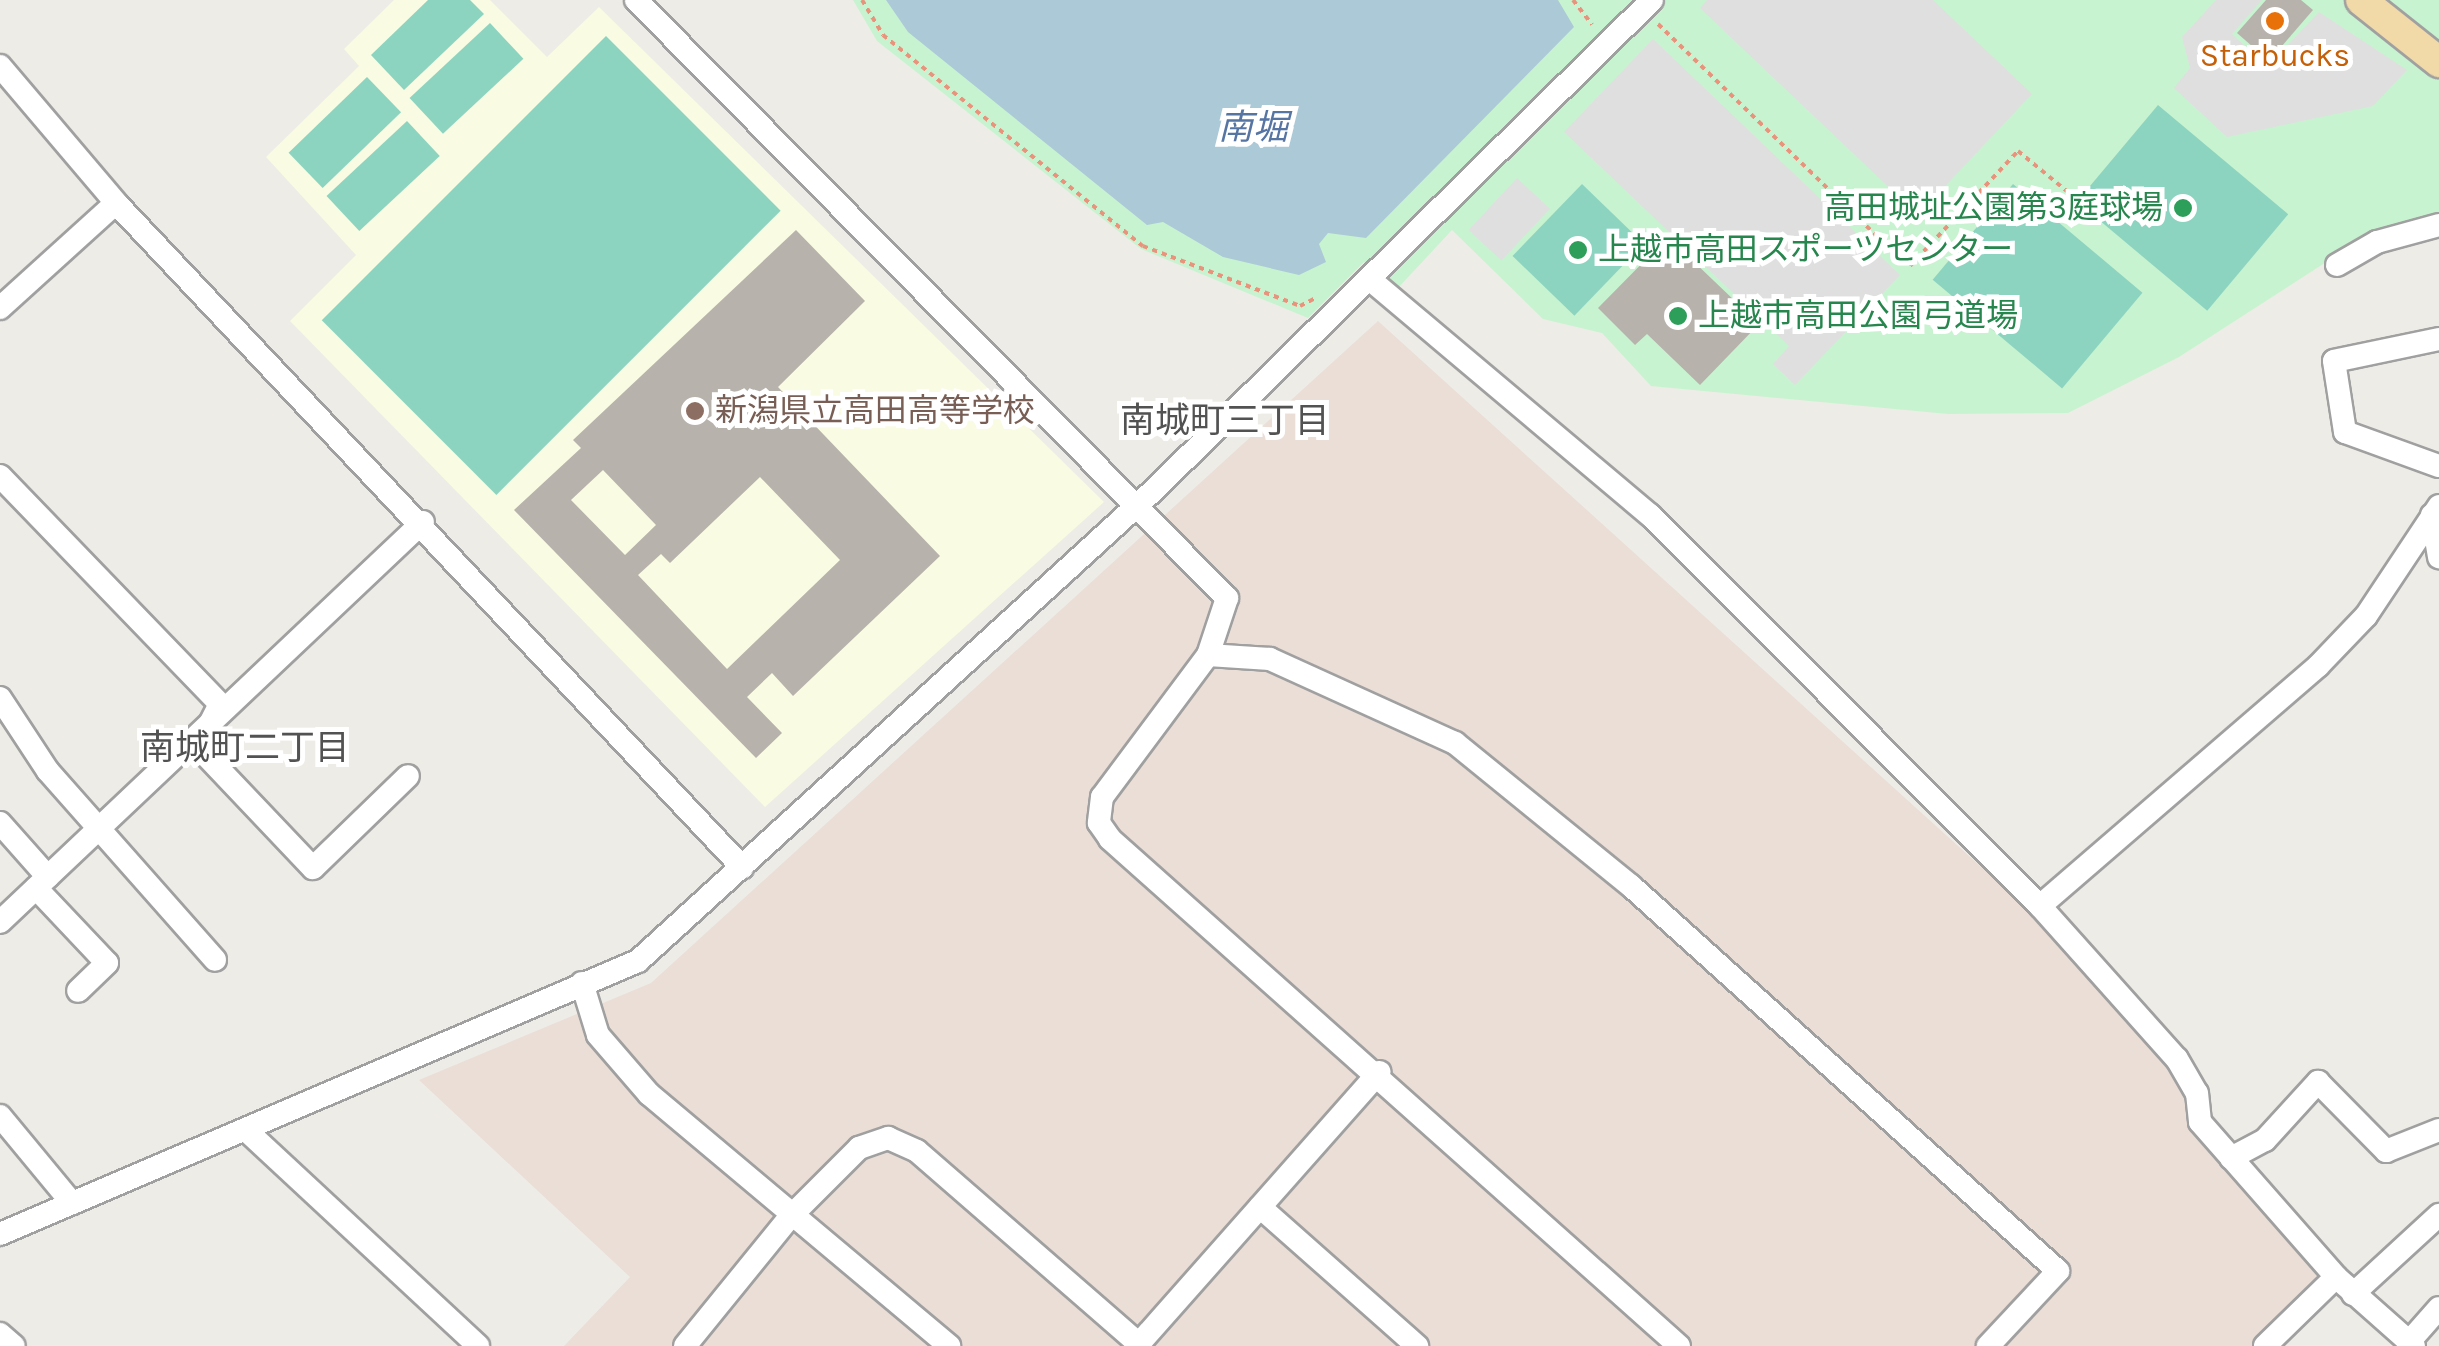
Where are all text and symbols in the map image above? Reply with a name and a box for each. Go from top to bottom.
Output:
marker: Starbucks [2264,10,2286,32]
place label: Starbucks [2200,37,2350,75]
water label: 南堀 [1218,107,1288,149]
place label: 高田城址公園第3庭球場 [1824,189,2163,227]
marker: 高田城址公園第3庭球場 [2172,197,2194,219]
place label: 上越市高田スポーツセンター [1598,231,2014,269]
marker: 上越市高田スポーツセンター [1567,239,1589,261]
place label: 上越市高田公園弓道場 [1698,297,2018,335]
marker: 上越市高田公園弓道場 [1667,305,1689,327]
place label: 新潟県立高田高等学校 [715,392,1035,430]
marker: 新潟県立高田高等学校 [684,400,706,422]
district label: 南城町三丁目 [1120,400,1330,442]
district label: 南城町二丁目 [140,727,350,769]

